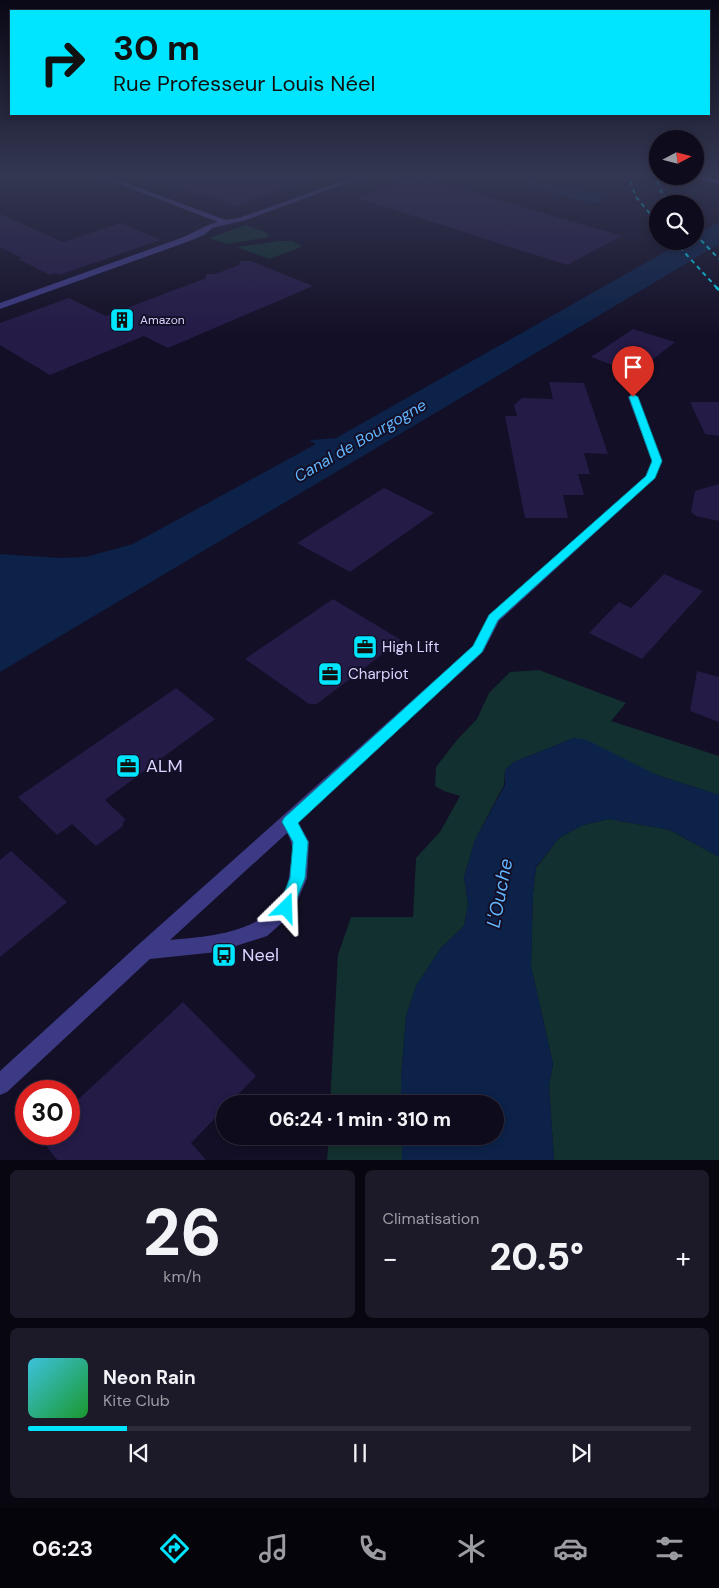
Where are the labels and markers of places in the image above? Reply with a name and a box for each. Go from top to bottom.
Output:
building icon: Amazon [109,307,135,333]
place label: Amazon [140,312,185,328]
pin [612,346,654,397]
office icon: High Lift [352,634,378,660]
place label: High Lift [382,637,439,657]
office icon: Charpiot [317,661,343,687]
place label: Charpiot [348,664,409,684]
office icon: ALM [115,753,141,779]
place label: ALM [146,754,183,778]
bus stop icon: Neel [211,942,237,968]
place label: Neel [242,943,279,967]

